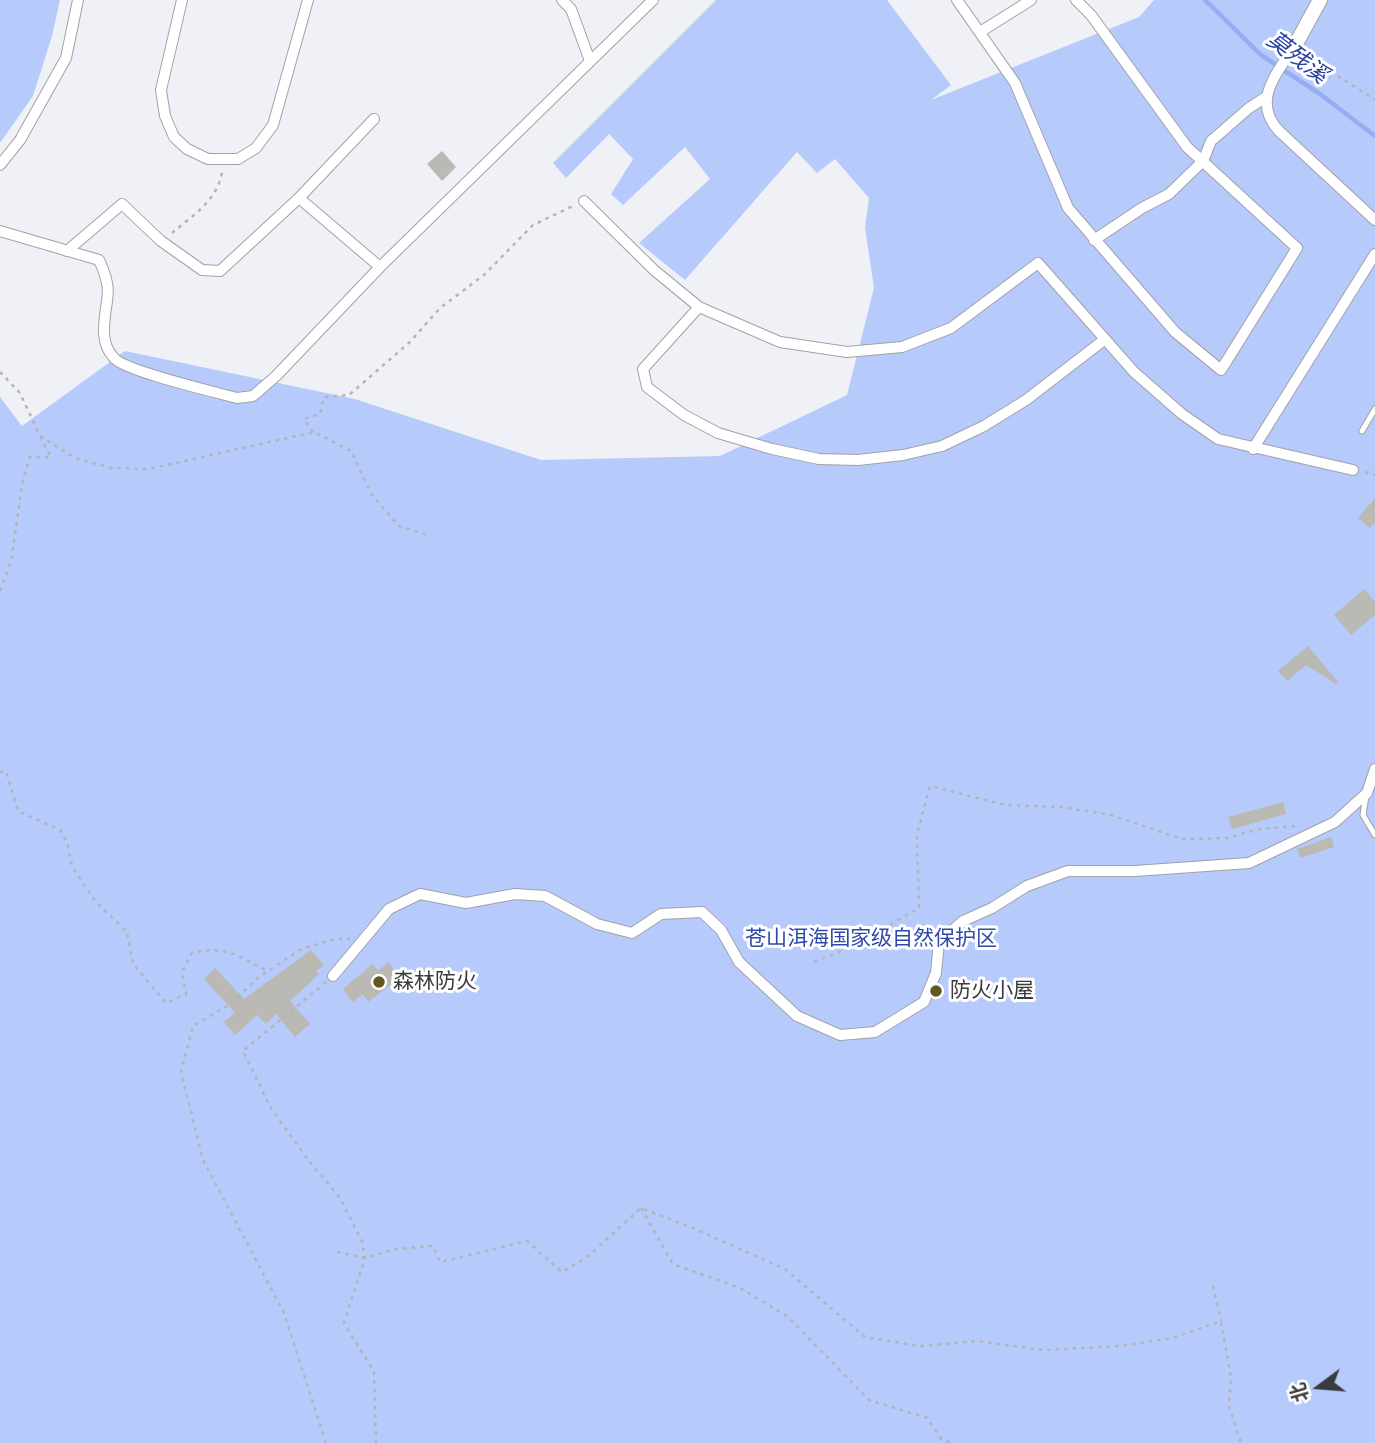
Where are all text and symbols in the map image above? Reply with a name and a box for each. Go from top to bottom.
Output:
water label: 莫残溪 [1261,26,1333,90]
park label: 苍山洱海国家级自然保护区 [745,926,997,952]
place label: 森林防火 [393,969,477,995]
marker: 森林防火 [371,974,387,990]
place label: 防火小屋 [950,978,1034,1004]
marker: 防火小屋 [928,983,944,999]
north arrow [1284,1352,1354,1422]
text: 北 [1285,1380,1313,1405]

